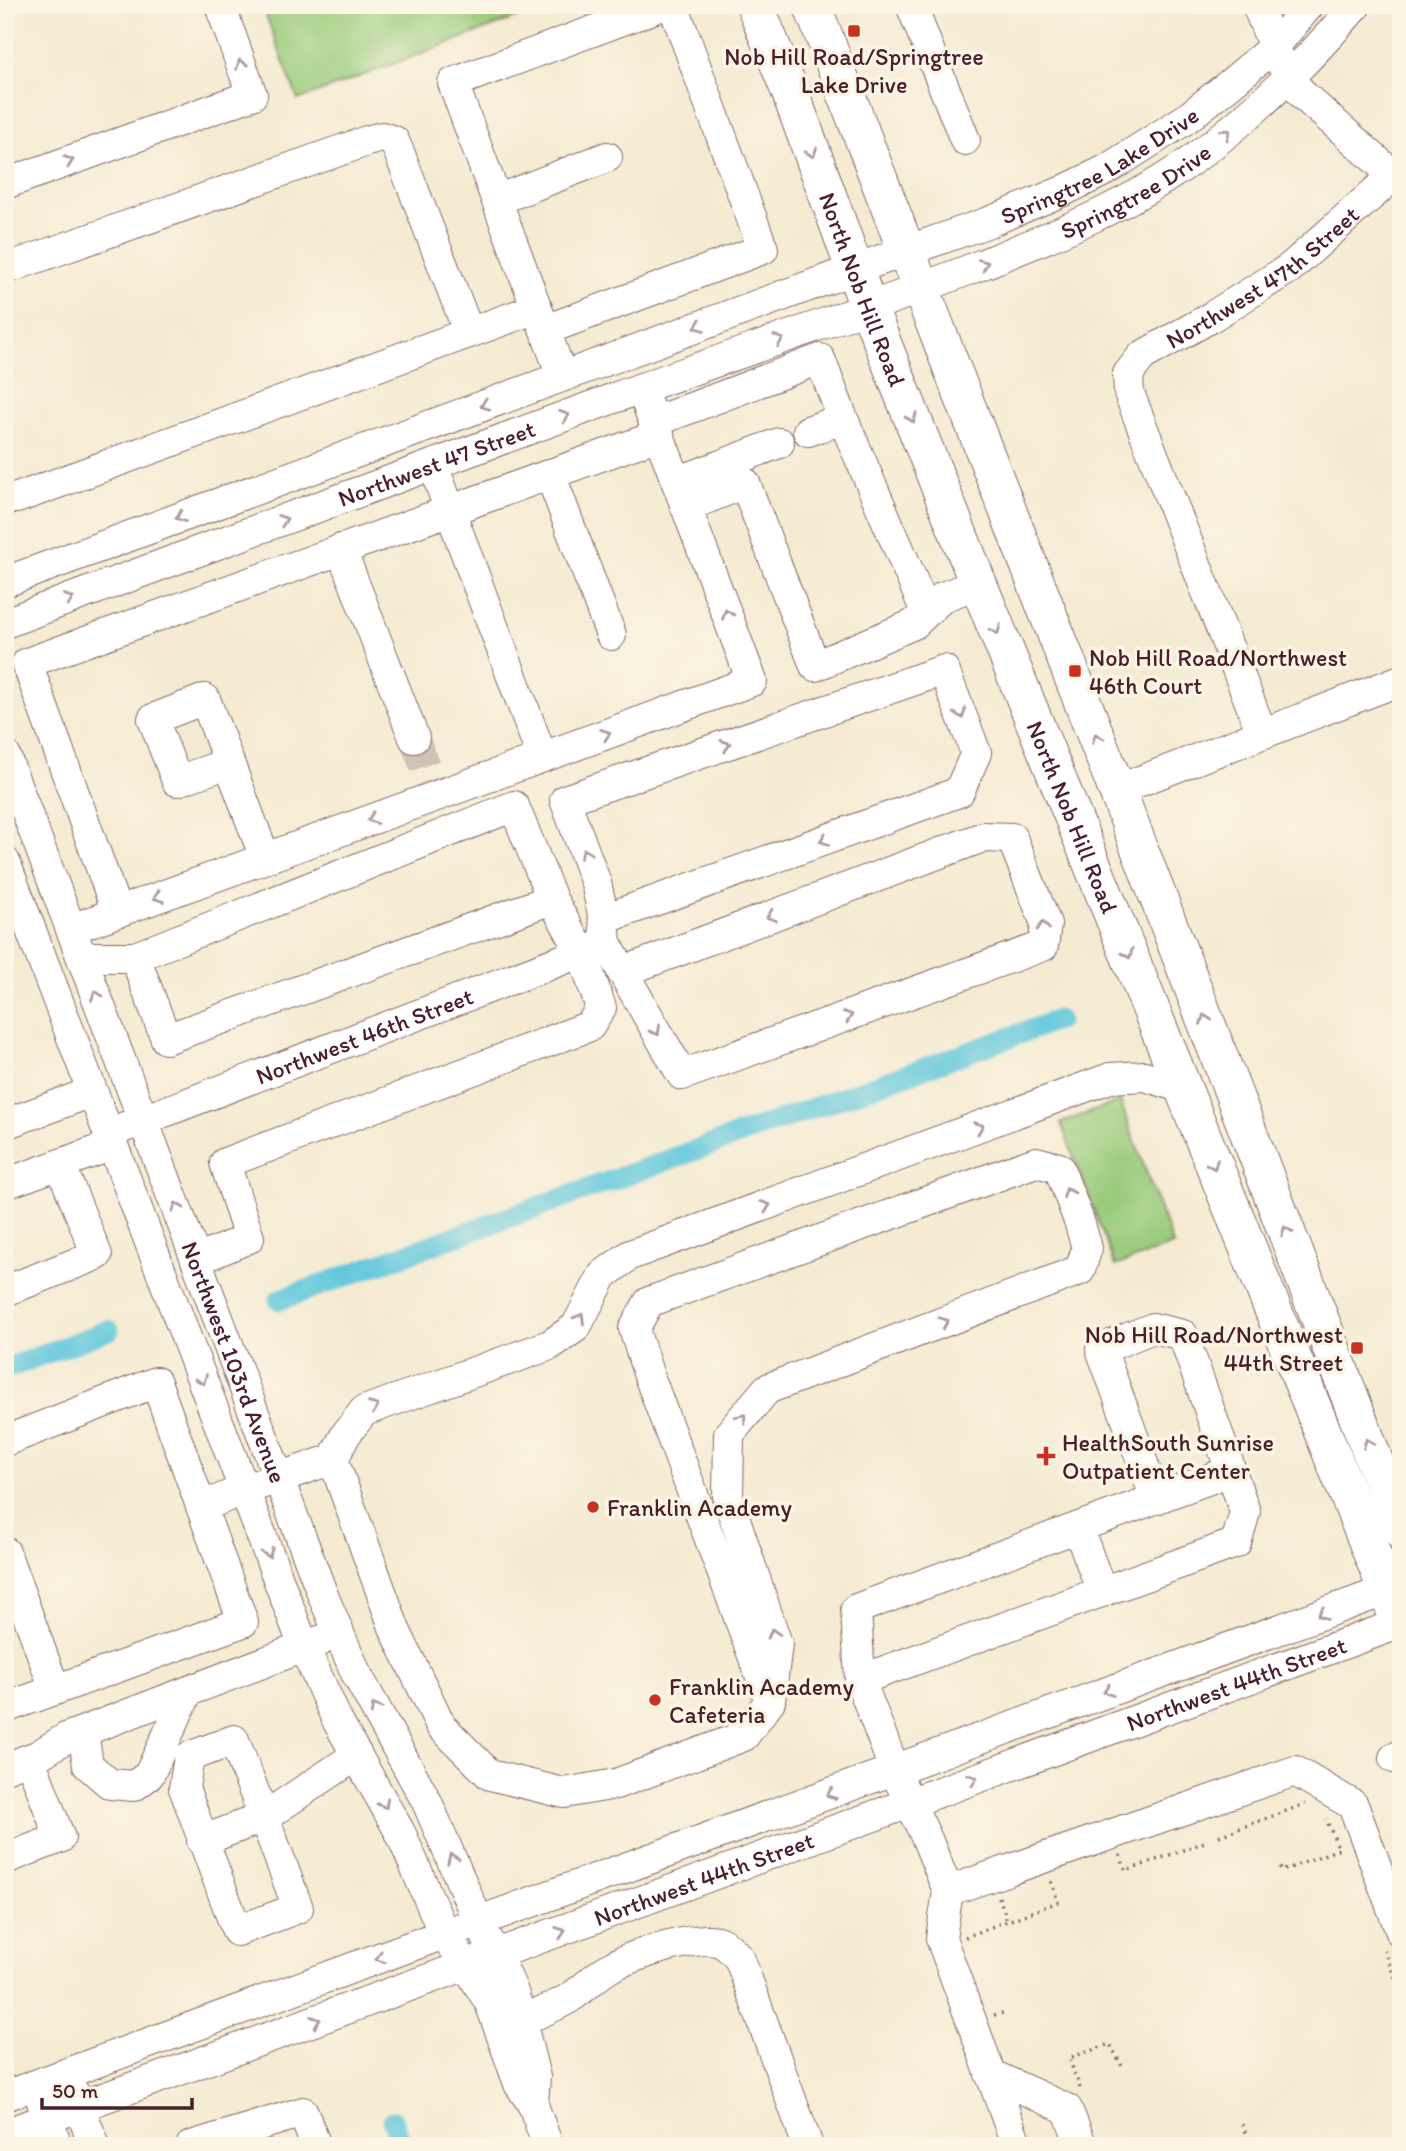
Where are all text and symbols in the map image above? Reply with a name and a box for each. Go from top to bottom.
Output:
marker: Nob Hill Road/Springtree Lake Drive [846,23,862,39]
place label: Nob Hill Road/Springtree Lake Drive [724,42,984,99]
one-way arrow [235,58,249,70]
street label: Springtree Lake Drive [996,100,1204,230]
one-way arrow [1219,129,1231,142]
street label: Springtree Drive [1056,137,1216,245]
one-way arrow [804,147,818,159]
one-way arrow [63,155,75,169]
street label: North Nob Hill Road [813,188,913,390]
street label: Northwest 47th Street [1160,199,1364,354]
one-way arrow [977,258,989,272]
one-way arrow [693,318,705,332]
one-way arrow [773,334,785,348]
one-way arrow [480,396,492,410]
one-way arrow [558,410,570,424]
one-way arrow [904,412,918,424]
street label: Northwest 47 Street [334,413,539,512]
one-way arrow [174,509,186,523]
one-way arrow [276,515,288,529]
one-way arrow [63,594,75,608]
one-way arrow [721,608,735,620]
one-way arrow [988,623,1002,635]
place label: Nob Hill Road/Northwest 46th Court [1089,643,1347,700]
marker: Nob Hill Road/Northwest 46th Court [1067,663,1083,679]
one-way arrow [952,707,966,719]
street label: North Nob Hill Road [1021,716,1125,917]
one-way arrow [600,728,612,742]
one-way arrow [1091,732,1105,744]
one-way arrow [720,739,732,753]
one-way arrow [367,811,379,825]
one-way arrow [819,832,831,846]
one-way arrow [579,848,593,860]
one-way arrow [153,889,165,903]
one-way arrow [765,908,777,922]
one-way arrow [1036,920,1051,931]
one-way arrow [1120,946,1134,959]
street label: Northwest 46th Street [251,981,477,1090]
one-way arrow [91,989,105,1001]
one-way arrow [841,1010,853,1024]
one-way arrow [1199,1013,1213,1025]
one-way arrow [648,1023,661,1036]
one-way arrow [973,1121,985,1135]
one-way arrow [1205,1158,1219,1170]
one-way arrow [1063,1187,1077,1199]
one-way arrow [760,1200,772,1214]
one-way arrow [172,1202,186,1214]
one-way arrow [1280,1225,1294,1238]
street label: Northwest 103rd Avenue [176,1237,294,1487]
one-way arrow [571,1313,584,1326]
one-way arrow [938,1316,950,1330]
place label: Nob Hill Road/Northwest 44th Street [1085,1320,1343,1377]
marker: Nob Hill Road/Northwest 44th Street [1349,1340,1365,1356]
one-way arrow [193,1374,207,1386]
one-way arrow [367,1402,379,1416]
one-way arrow [734,1414,747,1426]
place label: HealthSouth Sunrise Outpatient Center [1062,1428,1274,1485]
one-way arrow [1362,1438,1376,1450]
marker: HealthSouth Sunrise Outpatient Center [1036,1446,1056,1466]
place label: Franklin Academy [607,1493,792,1522]
marker: Franklin Academy [585,1499,601,1515]
one-way arrow [259,1547,273,1559]
one-way arrow [1317,1605,1329,1619]
one-way arrow [766,1628,781,1640]
street label: Northwest 44th Street [1122,1630,1350,1737]
place label: Franklin Academy Cafeteria [669,1672,854,1729]
one-way arrow [1103,1683,1115,1697]
marker: Franklin Academy Cafeteria [647,1692,663,1708]
one-way arrow [369,1703,383,1715]
one-way arrow [967,1773,979,1787]
one-way arrow [826,1786,838,1800]
one-way arrow [376,1797,389,1809]
street label: Northwest 44th Street [590,1825,818,1932]
one-way arrow [446,1853,460,1866]
one-way arrow [555,1926,567,1940]
one-way arrow [374,1949,386,1963]
one-way arrow [309,2015,321,2029]
scale bar [42,2067,192,2111]
text: 50 m [52,2078,99,2103]

